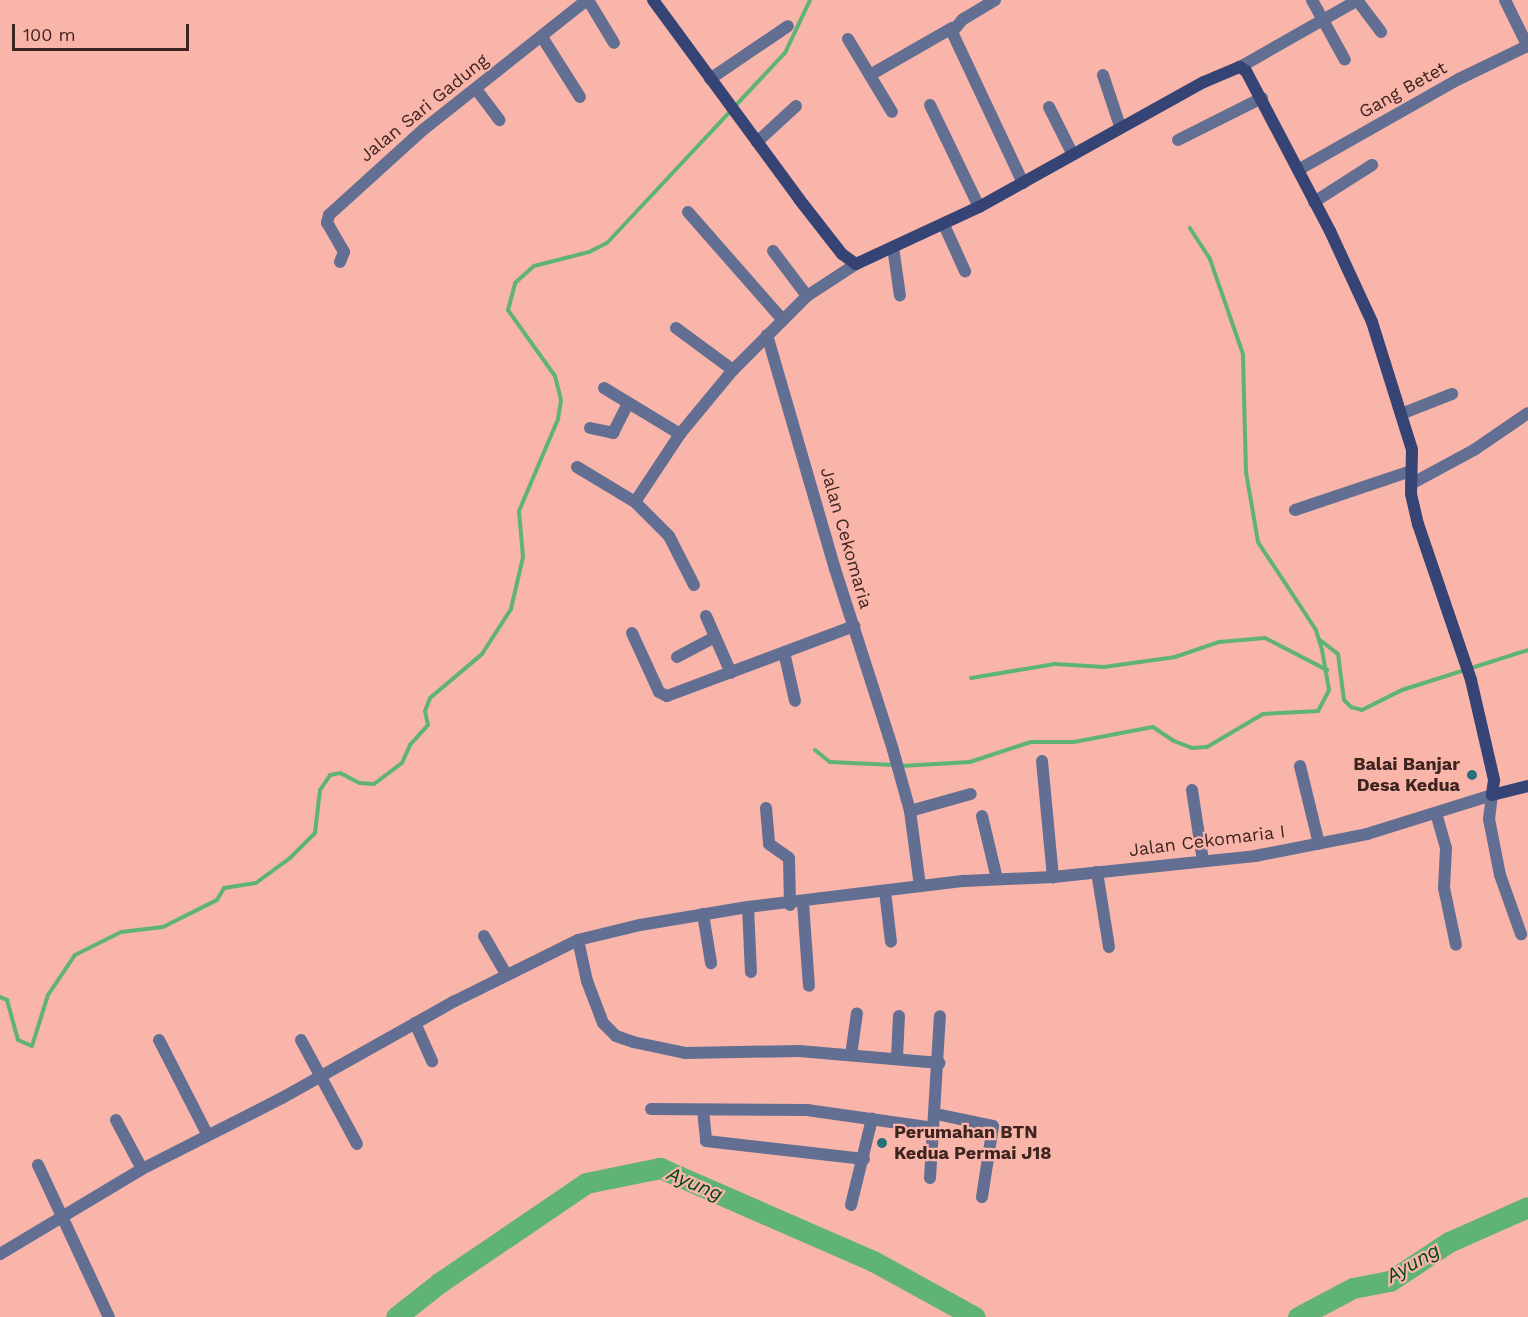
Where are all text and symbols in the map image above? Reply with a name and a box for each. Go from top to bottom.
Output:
scale bar [15,12,192,50]
text: 100 m [23,24,76,45]
street label: Jalan Sari Gadung [355,50,493,166]
street label: Gang Betet [1355,57,1451,123]
street label: Jalan Cekomaria [815,465,877,611]
place label: Balai Banjar Desa Kedua [1353,754,1460,796]
marker: Balai Banjar Desa Kedua [1465,768,1479,782]
street label: Jalan Cekomaria I [1127,821,1287,861]
place label: Perumahan BTN Kedua Permai J18 [894,1122,1052,1164]
marker: Perumahan BTN Kedua Permai J18 [875,1136,889,1150]
water label: Ayung [664,1162,726,1206]
water label: Ayung [1382,1238,1444,1288]

